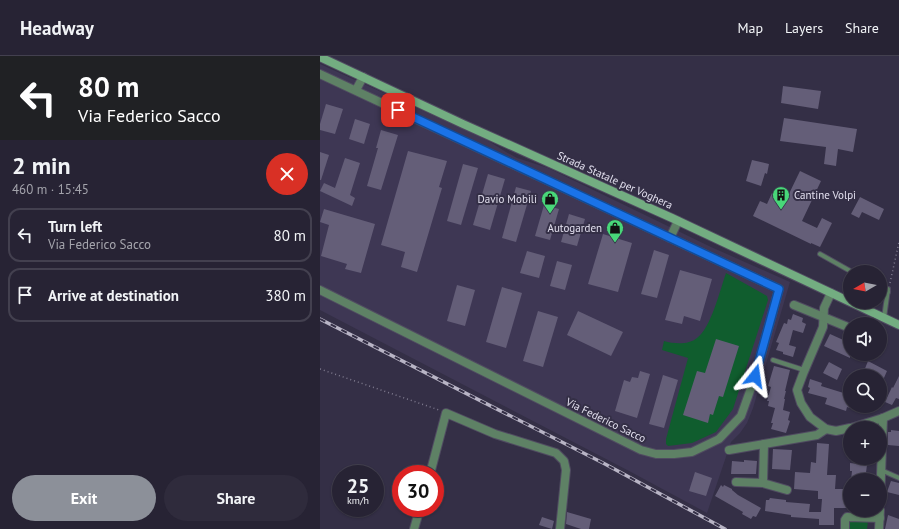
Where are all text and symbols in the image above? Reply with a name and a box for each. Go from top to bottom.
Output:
text: Headway [20,16,94,40]
text: Map [737,19,763,37]
text: Layers [785,19,823,37]
text: Share [845,19,879,37]
text: 80 m [78,68,139,105]
icon: left [12,72,64,124]
pin [381,93,415,127]
icon: arrive [387,99,409,121]
text: Via Federico Sacco [78,104,221,127]
street label: Strada Statale per Voghera [555,148,675,212]
text: 2 min [12,150,71,181]
button: close [266,153,308,195]
text: 460 m · 15:45 [12,181,89,198]
building icon: Cantine Volpi [771,185,791,210]
place label: Cantine Volpi [794,188,856,202]
shop icon: Davio Mobili [540,189,560,214]
place label: Davio Mobili [478,192,537,206]
text: Turn left [48,217,102,236]
shop icon: Autogarden [605,218,625,243]
place label: Autogarden [548,221,602,235]
icon: left [14,224,36,246]
text: 80 m [273,226,306,245]
text: Via Federico Sacco [48,236,151,253]
north arrow [843,265,887,309]
map controls [843,265,887,517]
icon: arrive [14,284,36,306]
text: Arrive at destination [48,286,179,305]
text: 380 m [265,286,306,305]
button: sound [843,317,887,361]
position arrow [734,355,776,397]
button: search [843,369,887,413]
street label: Via Federico Sacco [563,394,648,445]
button: + [843,421,887,465]
speed limit sign: 30 [392,465,444,517]
text: 25 [347,473,369,499]
button: − [843,473,887,517]
button: Exit [12,475,156,521]
button: Share [164,475,308,521]
text: km/h [347,494,369,507]

